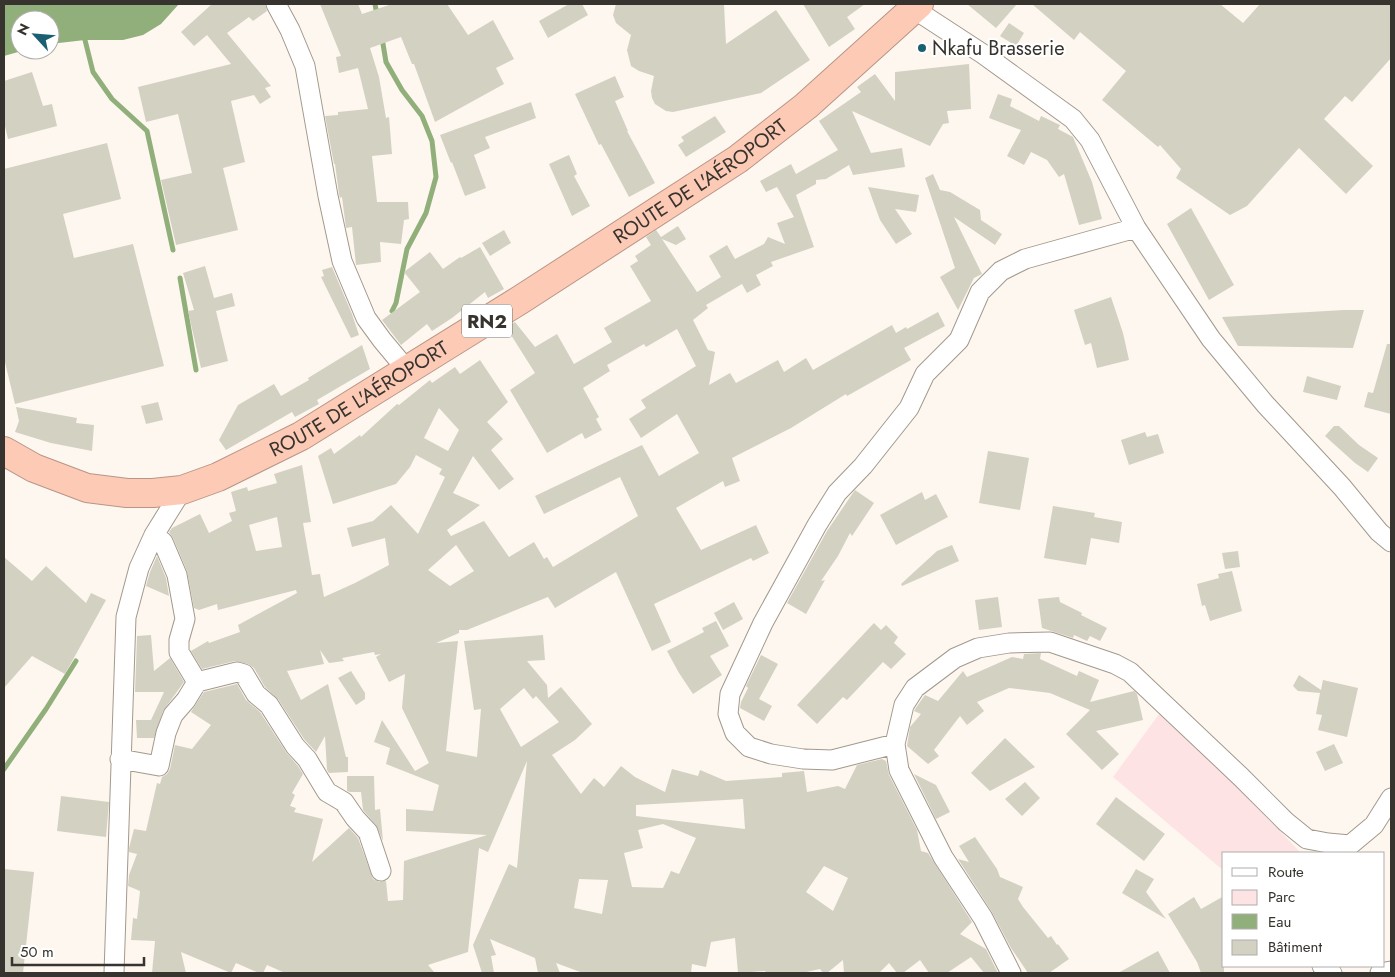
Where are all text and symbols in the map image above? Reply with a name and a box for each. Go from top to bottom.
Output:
north arrow [10,10,60,60]
text: N [12,20,35,39]
place label: Nkafu Brasserie [932,34,1065,63]
marker: Nkafu Brasserie [916,42,928,54]
street label: ROUTE DE L'AÉROPORT [608,112,794,251]
road number: RN2 [462,304,512,338]
street label: ROUTE DE L'AÉROPORT [264,334,455,464]
legend [1222,852,1385,967]
text: Route [1268,861,1304,883]
text: Parc [1268,886,1295,908]
text: Eau [1268,911,1291,933]
scale bar [12,934,145,966]
text: Bâtiment [1268,936,1322,958]
text: 50 m [20,941,54,963]

